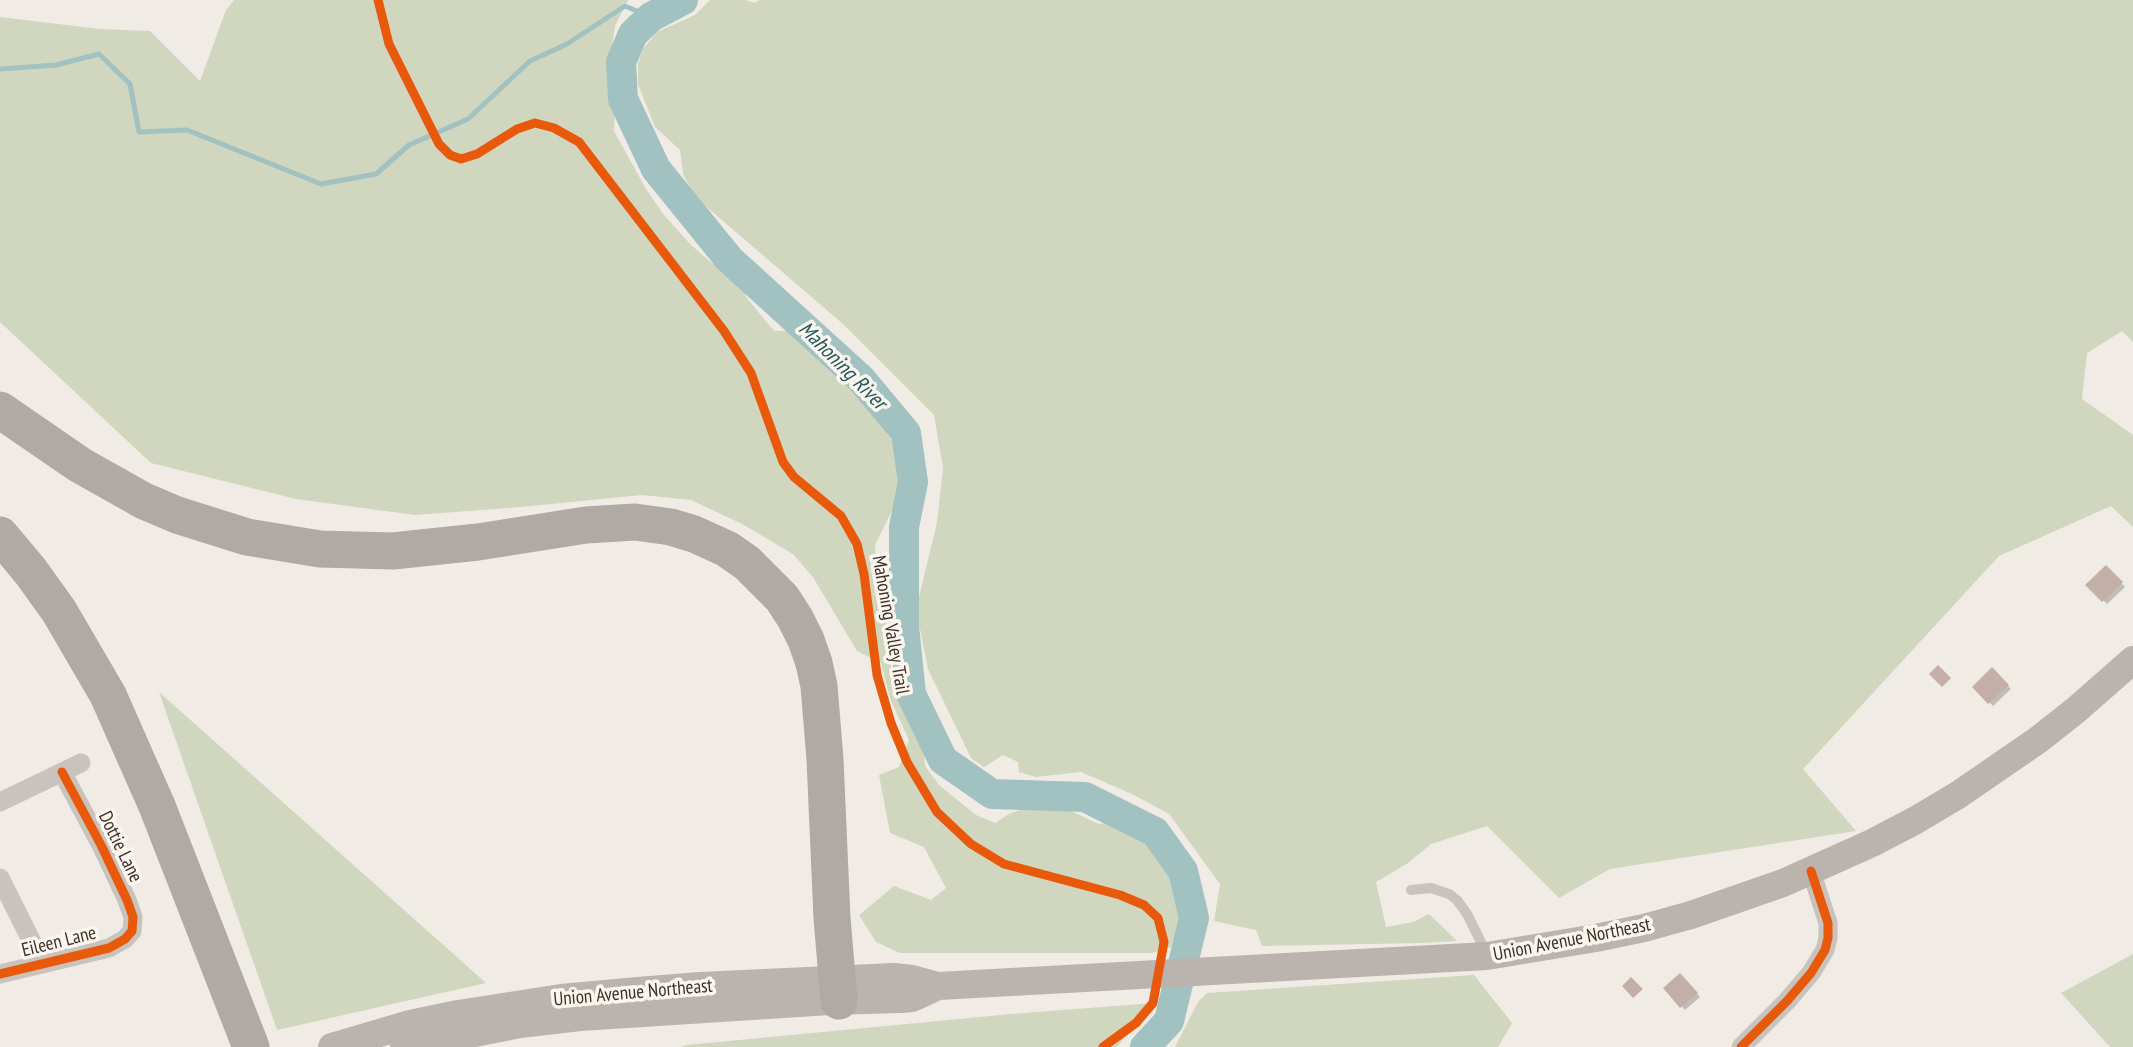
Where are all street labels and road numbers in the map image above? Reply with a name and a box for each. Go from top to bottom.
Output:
street label: Mahoning Valley Trail [867,554,913,696]
street label: Dottie Lane [93,808,147,886]
street label: Union Avenue Northeast [1491,914,1653,966]
street label: Eileen Lane [19,922,99,962]
street label: Union Avenue Northeast [552,975,714,1011]

